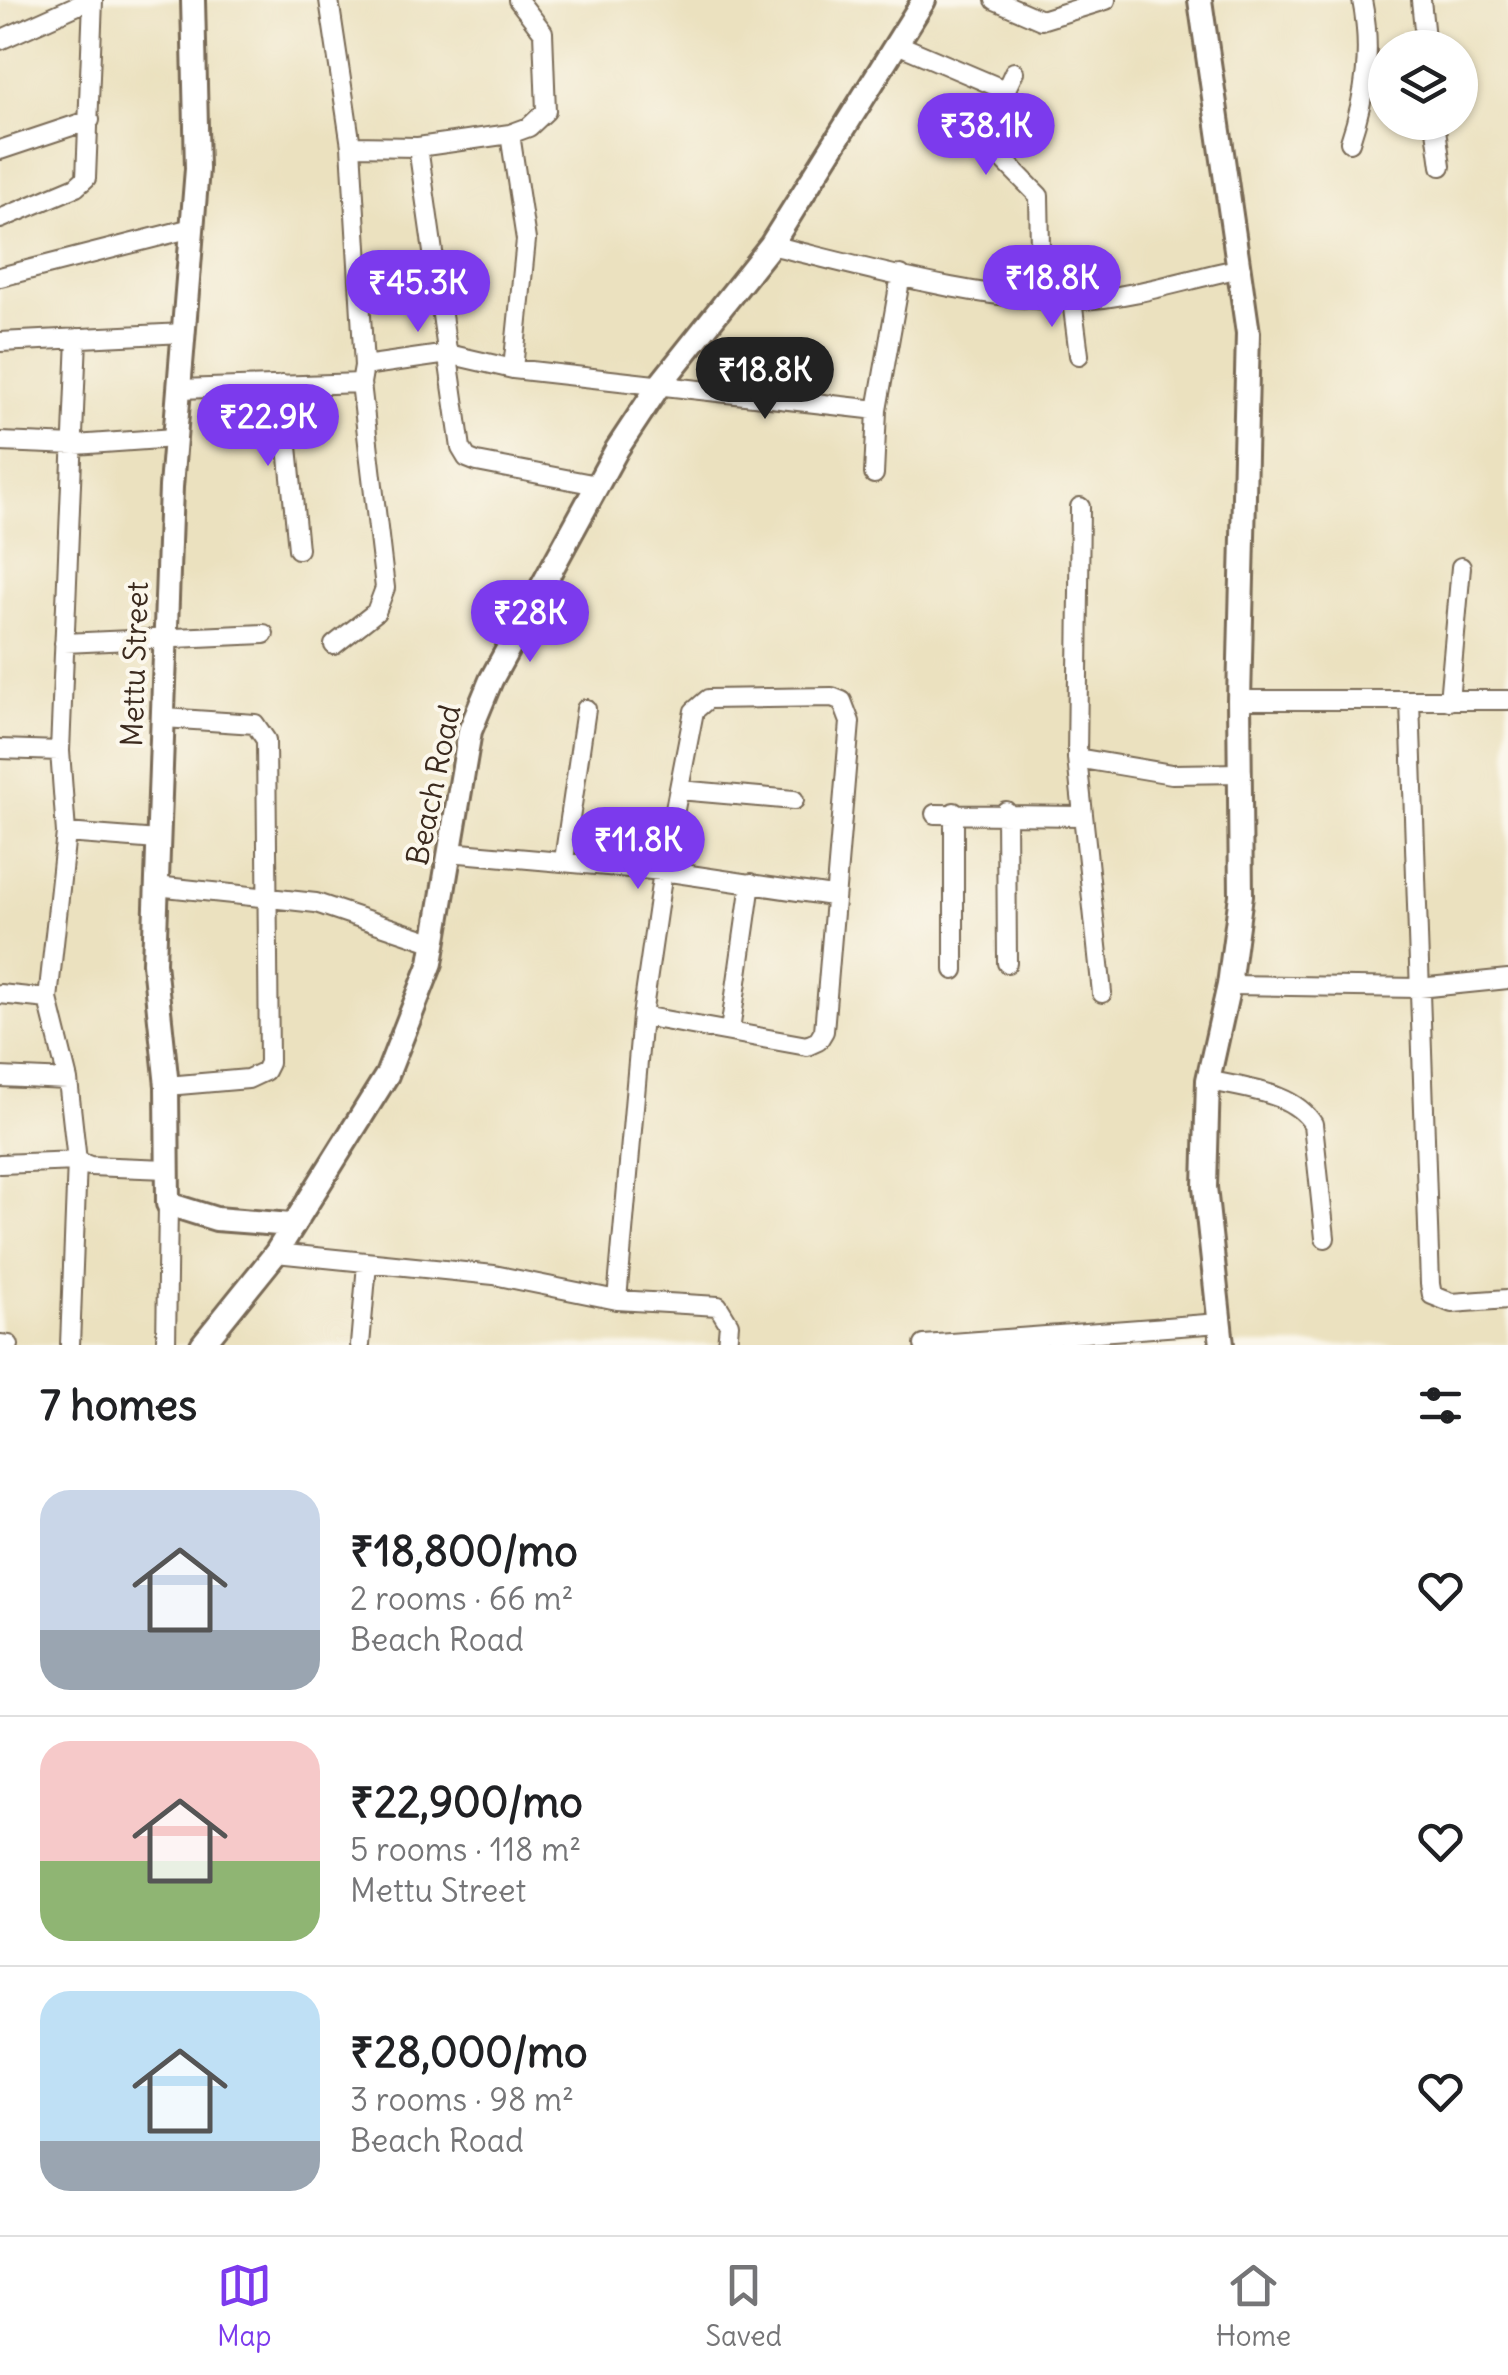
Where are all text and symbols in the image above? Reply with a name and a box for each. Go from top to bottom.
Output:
map controls [1368,30,1478,140]
button: layers [1368,30,1478,140]
pin: ₹38.1K [905,93,1067,178]
text: ₹38.1K [940,105,1032,146]
pin: ₹18.8K [971,245,1133,330]
pin: ₹45.3K [337,250,499,335]
text: ₹18.8K [1005,257,1099,298]
text: ₹45.3K [368,262,468,303]
pin: ₹18.8K [684,337,846,422]
text: ₹18.8K [718,349,812,390]
pin: ₹22.9K [187,384,349,469]
text: ₹22.9K [219,396,317,437]
pin: ₹28K [471,580,589,665]
street label: Mettu Street [112,581,156,747]
text: ₹28K [493,592,567,633]
street label: Beach Road [398,701,469,868]
pin: ₹11.8K [557,807,719,892]
text: ₹11.8K [594,819,682,860]
icon: filters [1413,1378,1468,1433]
text: 7 homes [40,1379,197,1431]
text: ₹18,800/mo [350,1525,578,1577]
icon: home [120,1530,240,1650]
icon: heart [1413,1563,1468,1618]
text: 2 rooms · 66 m² [350,1578,573,1619]
text: Beach Road [350,1619,524,1660]
text: ₹22,900/mo [350,1776,583,1828]
icon: home [120,1781,240,1901]
icon: heart [1413,1814,1468,1869]
text: 5 rooms · 118 m² [350,1829,581,1870]
text: Mettu Street [350,1870,526,1911]
text: ₹28,000/mo [350,2026,588,2078]
icon: home [120,2031,240,2151]
icon: heart [1413,2064,1468,2119]
text: 3 rooms · 98 m² [350,2079,574,2120]
text: Beach Road [350,2120,524,2161]
tab: Map [217,2258,272,2354]
tab: Saved [705,2258,782,2354]
tab: Home [1216,2258,1291,2354]

